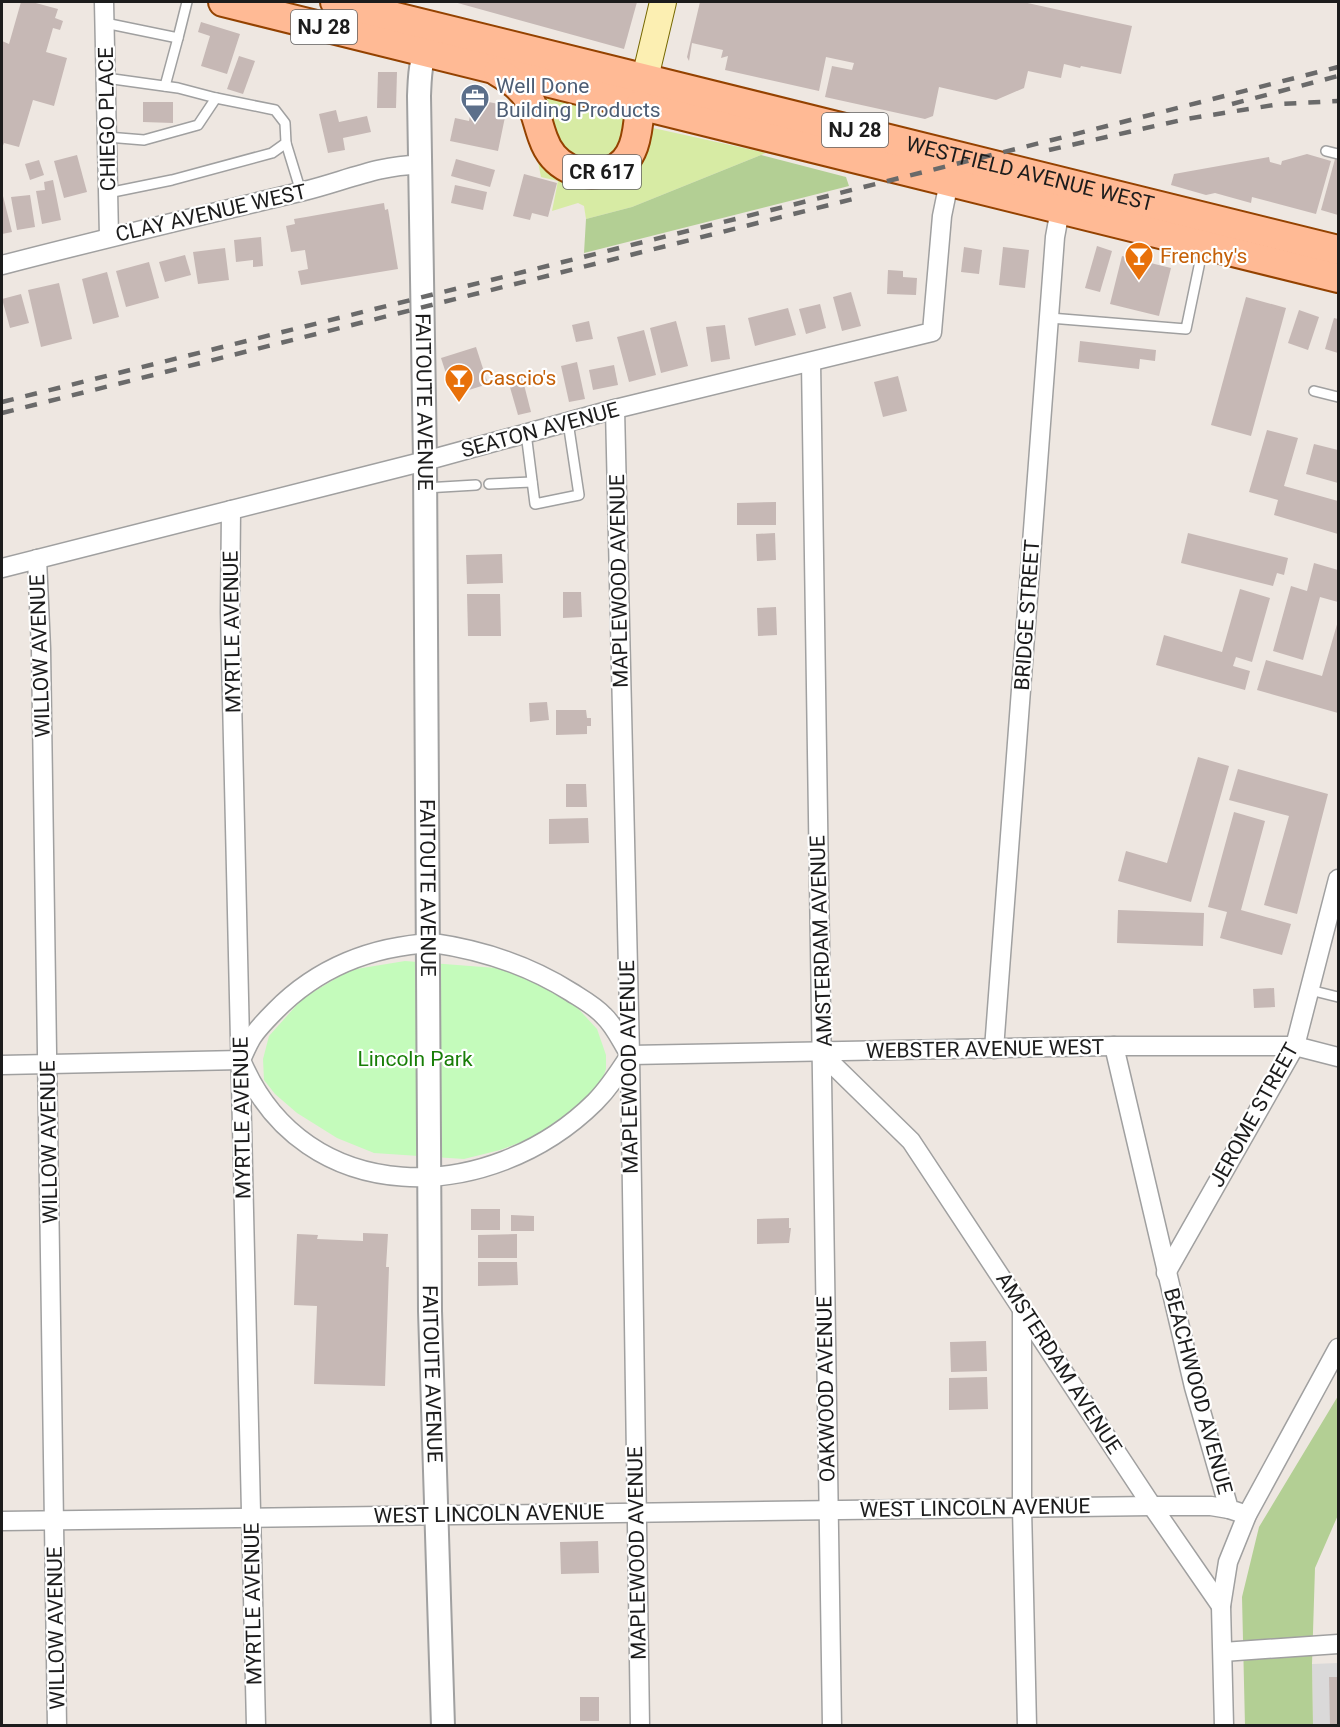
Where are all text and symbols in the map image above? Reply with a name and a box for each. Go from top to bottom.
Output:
road number: NJ 28 [291,10,357,44]
street label: CHIEGO PLACE [94,47,120,191]
place label: Well Done Building Products [496,74,661,122]
office icon: Well Done Building Products [459,82,491,124]
road number: NJ 28 [822,113,888,147]
street label: WESTFIELD AVENUE WEST [904,132,1157,216]
road number: CR 617 [563,155,641,189]
street label: CLAY AVENUE WEST [113,179,309,247]
bar icon: Frenchy's [1123,240,1155,282]
place label: Frenchy's [1160,244,1247,268]
street label: FAITOUTE AVENUE [411,313,437,491]
bar icon: Cascio's [443,362,475,404]
place label: Cascio's [480,366,556,390]
street label: SEATON AVENUE [459,397,622,463]
street label: MAPLEWOOD AVENUE [605,474,633,688]
street label: BRIDGE STREET [1010,538,1044,691]
street label: MYRTLE AVENUE [219,551,245,713]
street label: WILLOW AVENUE [25,574,55,738]
street label: FAITOUTE AVENUE [415,799,440,977]
street label: AMSTERDAM AVENUE [805,835,837,1047]
street label: MAPLEWOOD AVENUE [615,960,643,1174]
street label: WEBSTER AVENUE WEST [866,1035,1105,1063]
street label: MYRTLE AVENUE [229,1037,255,1199]
street label: JEROME STREET [1204,1038,1304,1191]
park label: Lincoln Park [357,1047,473,1071]
street label: WILLOW AVENUE [36,1060,62,1224]
street label: AMSTERDAM AVENUE [991,1268,1127,1458]
street label: FAITOUTE AVENUE [418,1285,447,1463]
street label: BEACHWOOD AVENUE [1159,1285,1237,1497]
street label: OAKWOOD AVENUE [812,1296,840,1482]
street label: MAPLEWOOD AVENUE [623,1446,651,1660]
street label: WEST LINCOLN AVENUE [859,1494,1091,1522]
street label: WEST LINCOLN AVENUE [373,1500,605,1528]
street label: MYRTLE AVENUE [240,1523,266,1685]
street label: WILLOW AVENUE [43,1546,69,1710]

